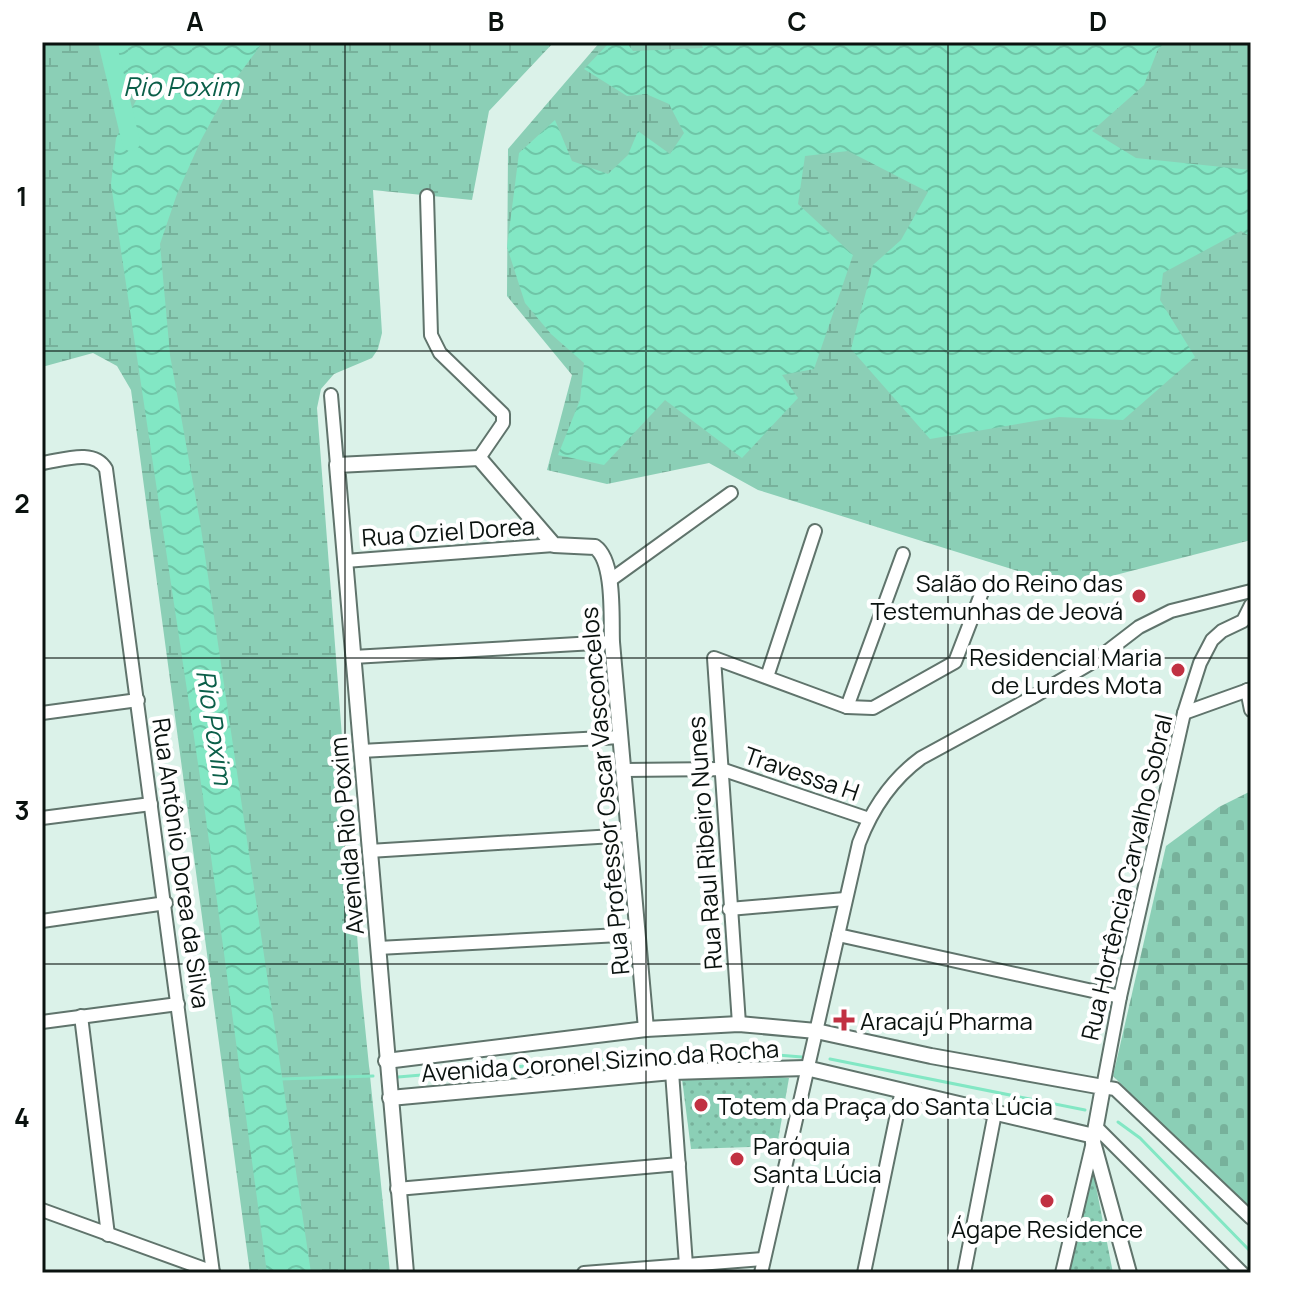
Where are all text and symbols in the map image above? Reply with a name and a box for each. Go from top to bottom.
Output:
text: A [186,3,204,39]
text: B [488,3,504,39]
text: C [787,3,807,39]
text: D [1089,3,1107,39]
water label: Rio Poxim [123,68,241,104]
text: 1 [16,178,28,214]
text: 2 [14,485,30,521]
street label: Rua Oziel Dorea [360,508,536,554]
place label: Salão do Reino das Testemunhas de Jeová [871,566,1123,627]
marker: Salão do Reino das Testemunhas de Jeová [1130,587,1148,605]
street label: Rua Professor Oscar Vasconcelos [571,606,637,976]
place label: Residencial Maria de Lurdes Mota [969,640,1162,701]
marker: Residencial Maria de Lurdes Mota [1169,661,1187,679]
water label: Rio Poxim [188,667,242,789]
street label: Rua Hortência Carvalho Sobral [1072,711,1180,1043]
street label: Rua Raul Ribeiro Nunes [679,715,729,971]
street label: Rua Antônio Dorea da Silva [145,716,219,1010]
street label: Avenida Rio Poxim [321,736,371,936]
street label: Travessa H [740,738,864,808]
text: 3 [14,792,30,828]
place label: Aracajú Pharma [860,1004,1033,1037]
marker: Aracajú Pharma [835,1011,853,1029]
street label: Avenida Coronel Sizino da Rocha [420,1031,780,1089]
place label: Totem da Praça do Santa Lúcia [717,1089,1053,1122]
marker: Totem da Praça do Santa Lúcia [692,1096,710,1114]
text: 4 [14,1099,30,1135]
place label: Paróquia Santa Lúcia [753,1129,882,1190]
marker: Paróquia Santa Lúcia [728,1150,746,1168]
marker: Ágape Residence [1038,1192,1056,1210]
place label: Ágape Residence [951,1212,1143,1245]

